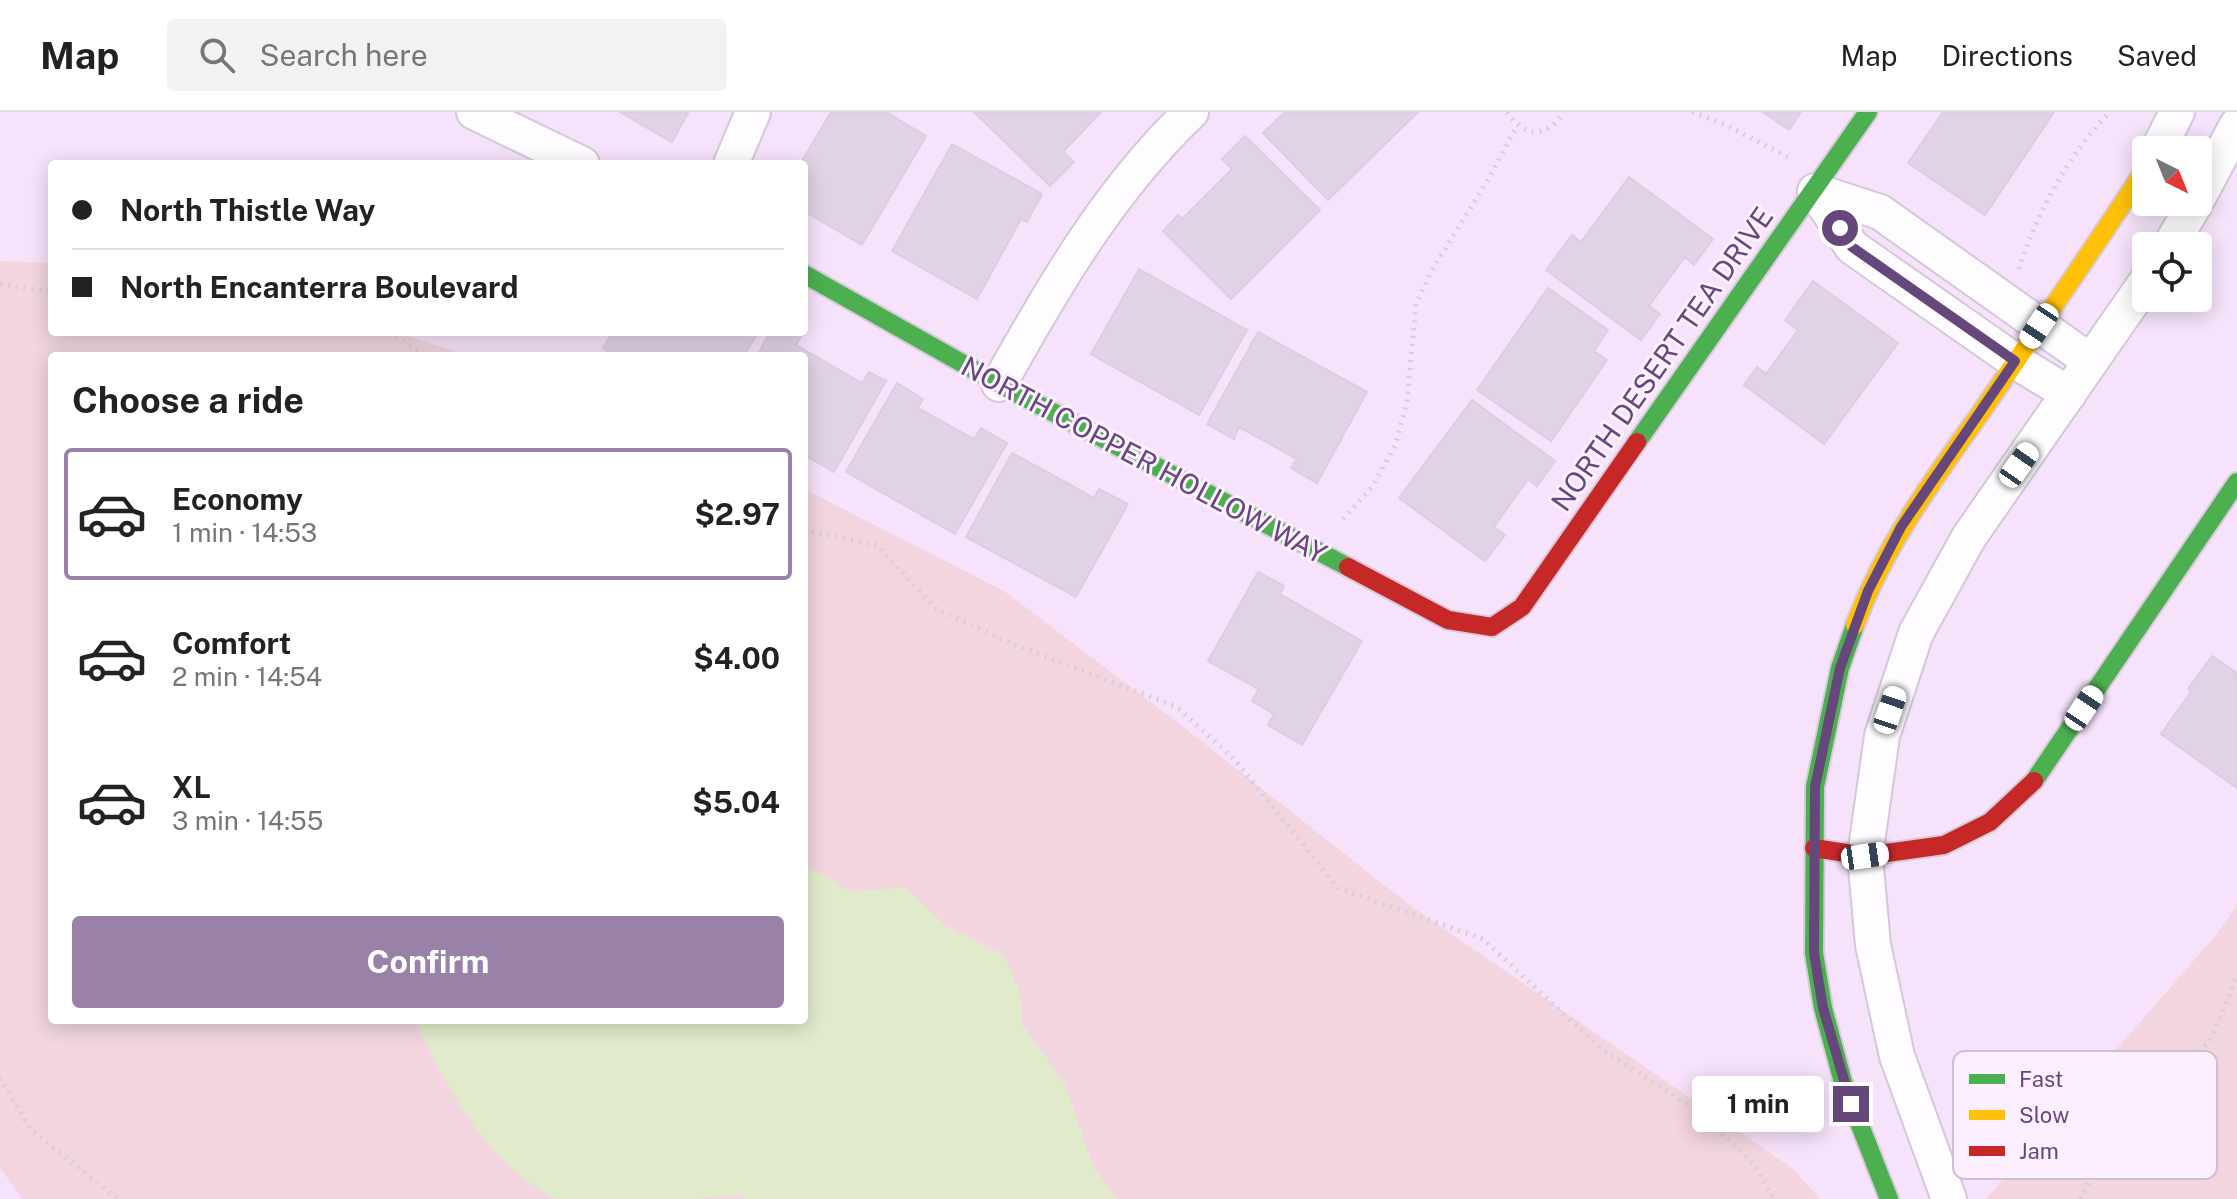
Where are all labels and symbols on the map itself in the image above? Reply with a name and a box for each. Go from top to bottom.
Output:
north arrow [2132,136,2212,216]
street label: NORTH DESERT TEA DRIVE [1544,200,1779,517]
route start [1822,210,1858,246]
car [2016,299,2062,353]
street label: NORTH COPPER HOLLOW WAY [956,349,1333,570]
car [1995,438,2043,492]
car [2061,681,2107,735]
car [1871,683,1909,737]
car [1840,841,1890,871]
legend [1953,1051,2217,1179]
text: Fast [2019,1066,2063,1092]
callout: 1 min [1691,1076,1823,1132]
route end [1833,1086,1869,1122]
text: Slow [2019,1102,2069,1128]
text: Jam [2019,1138,2059,1164]

